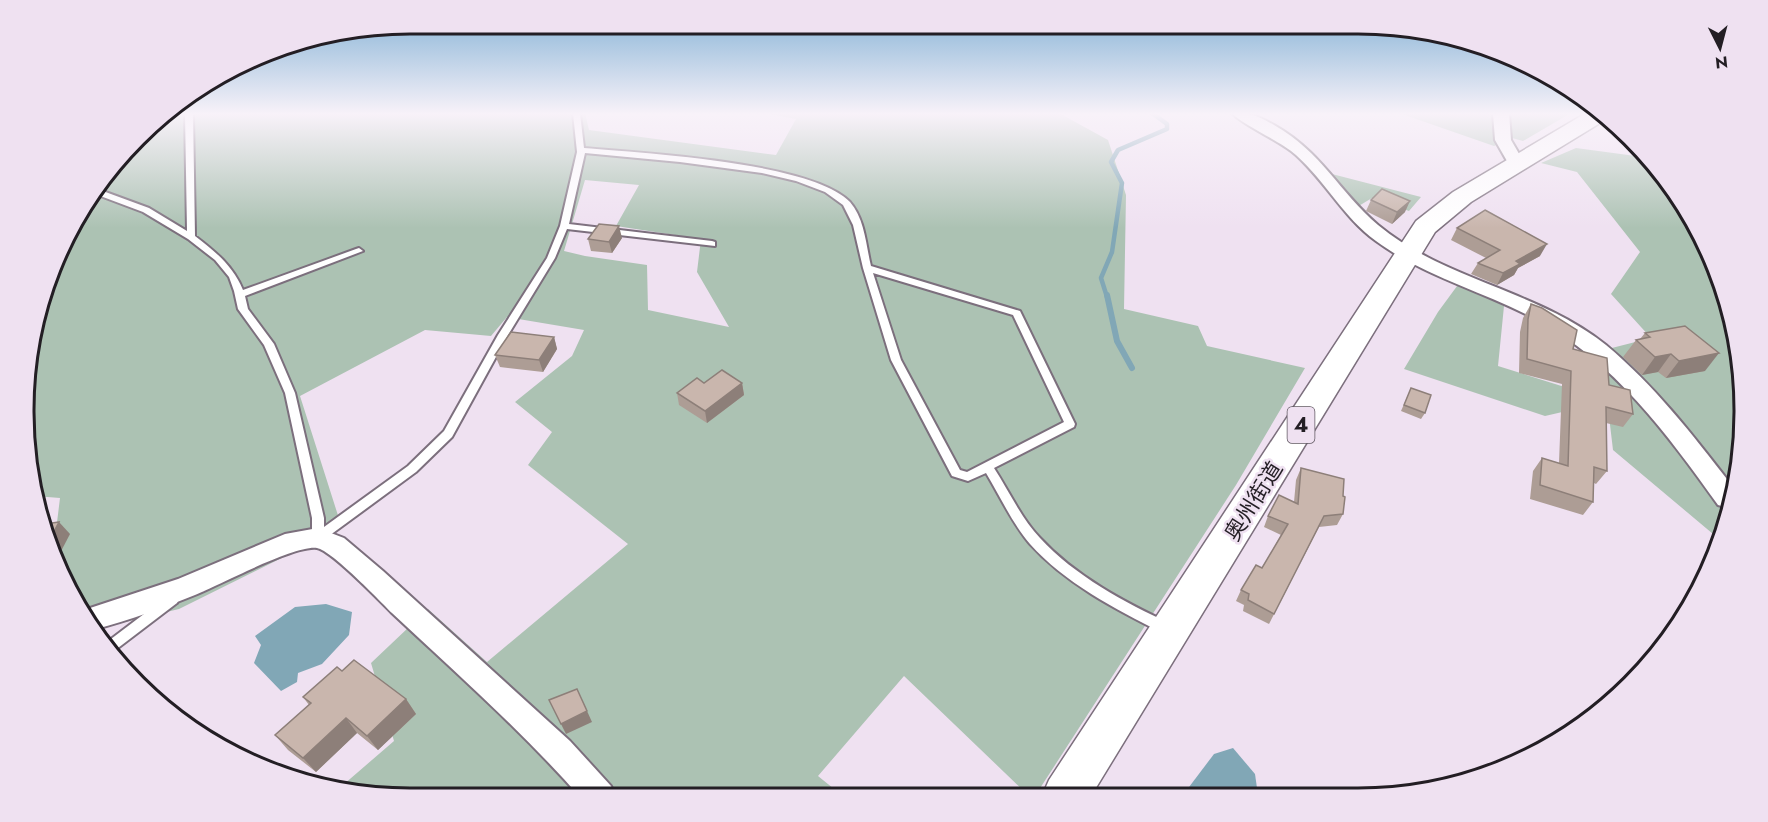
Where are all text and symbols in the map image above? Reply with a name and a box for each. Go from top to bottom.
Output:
north arrow [1690,18,1750,78]
text: N [1714,50,1729,75]
road number: 4 [1288,407,1314,443]
street label: 奥州街道 [1216,455,1290,547]

